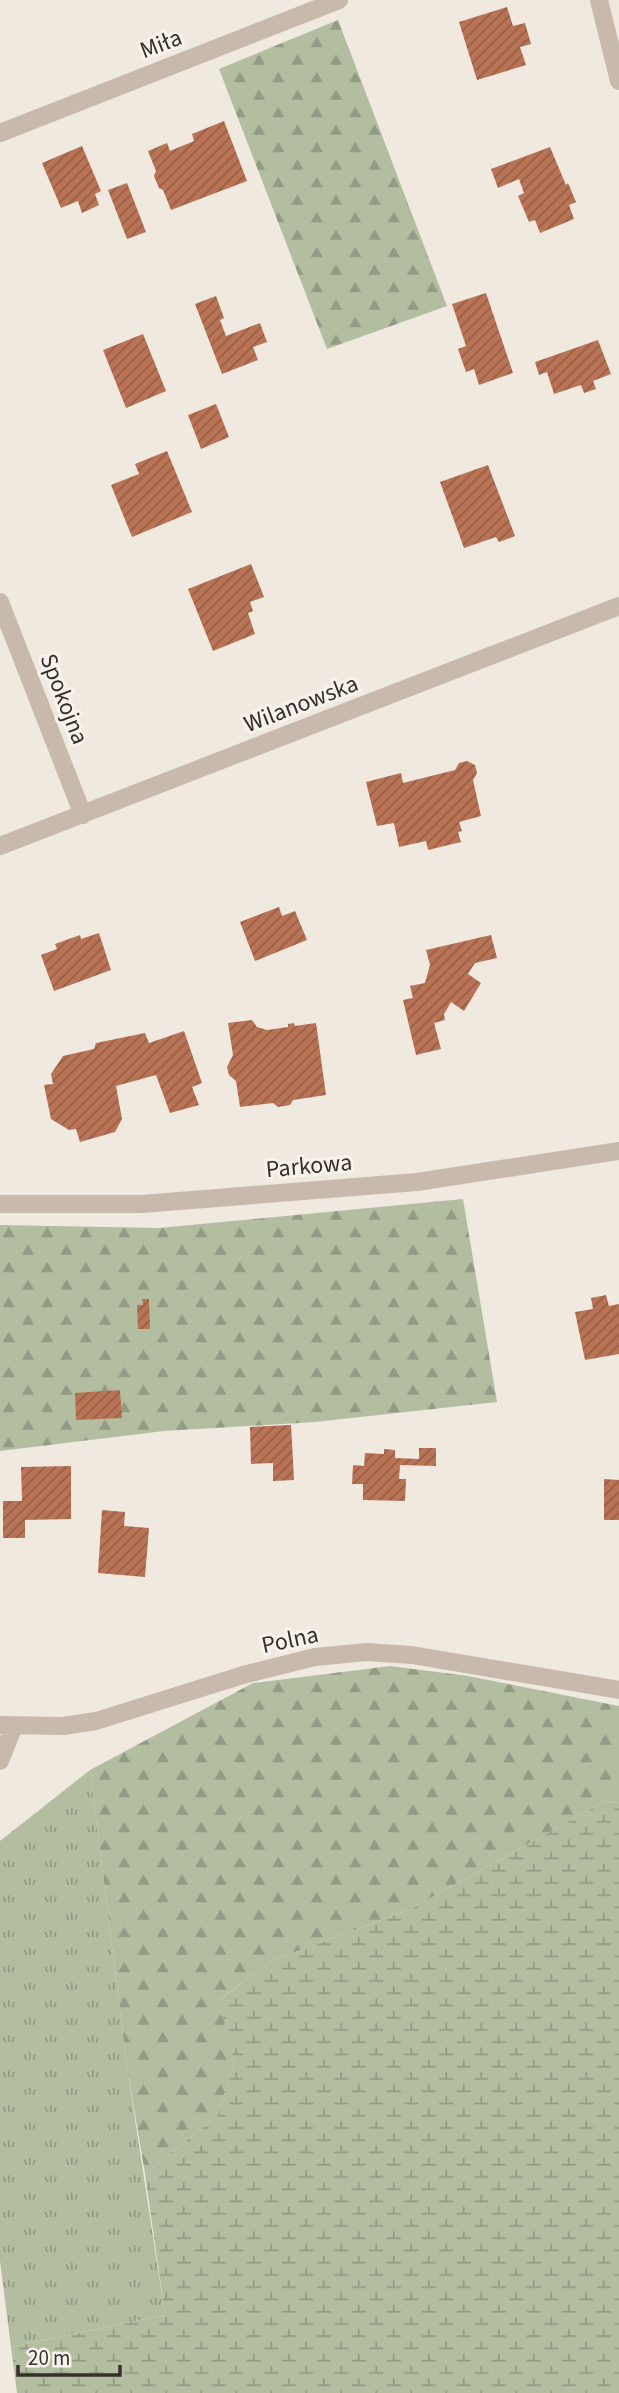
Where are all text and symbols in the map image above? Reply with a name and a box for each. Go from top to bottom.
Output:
street label: Miła [135,20,187,68]
street label: Spokojna [31,649,97,749]
street label: Wilanowska [239,666,363,742]
street label: Parkowa [264,1145,354,1187]
street label: Polna [258,1617,322,1663]
scale bar [18,2334,119,2378]
text: 20 m [28,2343,70,2373]

